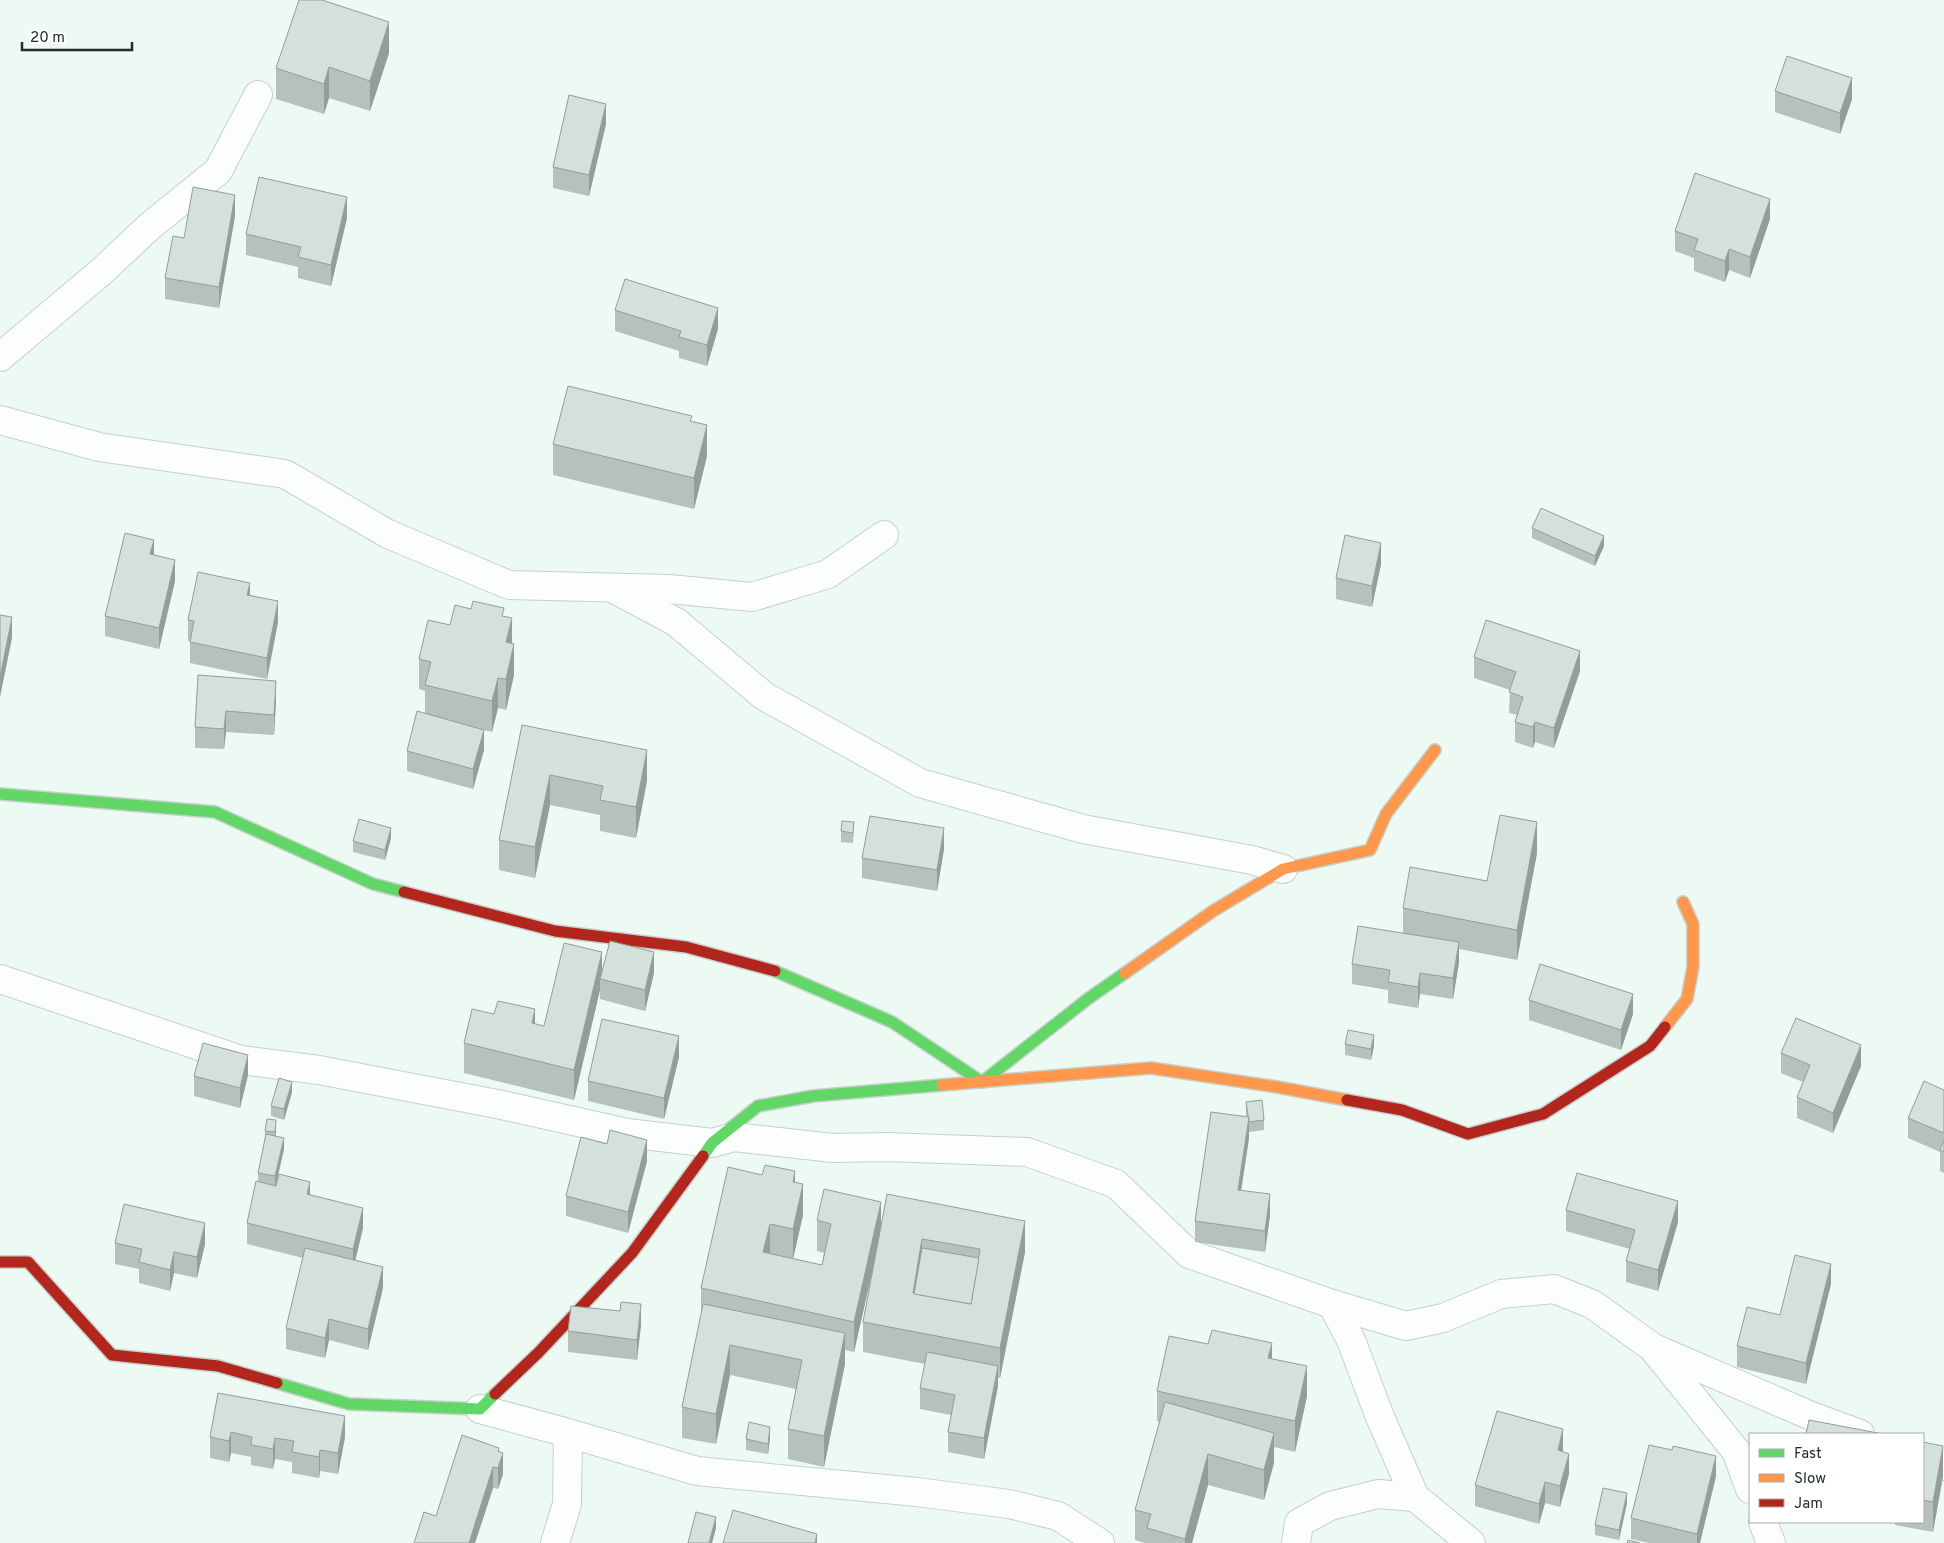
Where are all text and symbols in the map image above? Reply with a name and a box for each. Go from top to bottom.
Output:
scale bar [22,20,132,52]
text: 20 m [30,29,65,48]
legend [1749,1433,1924,1523]
text: Fast [1794,1445,1822,1464]
text: Slow [1794,1470,1826,1489]
text: Jam [1794,1495,1823,1514]

